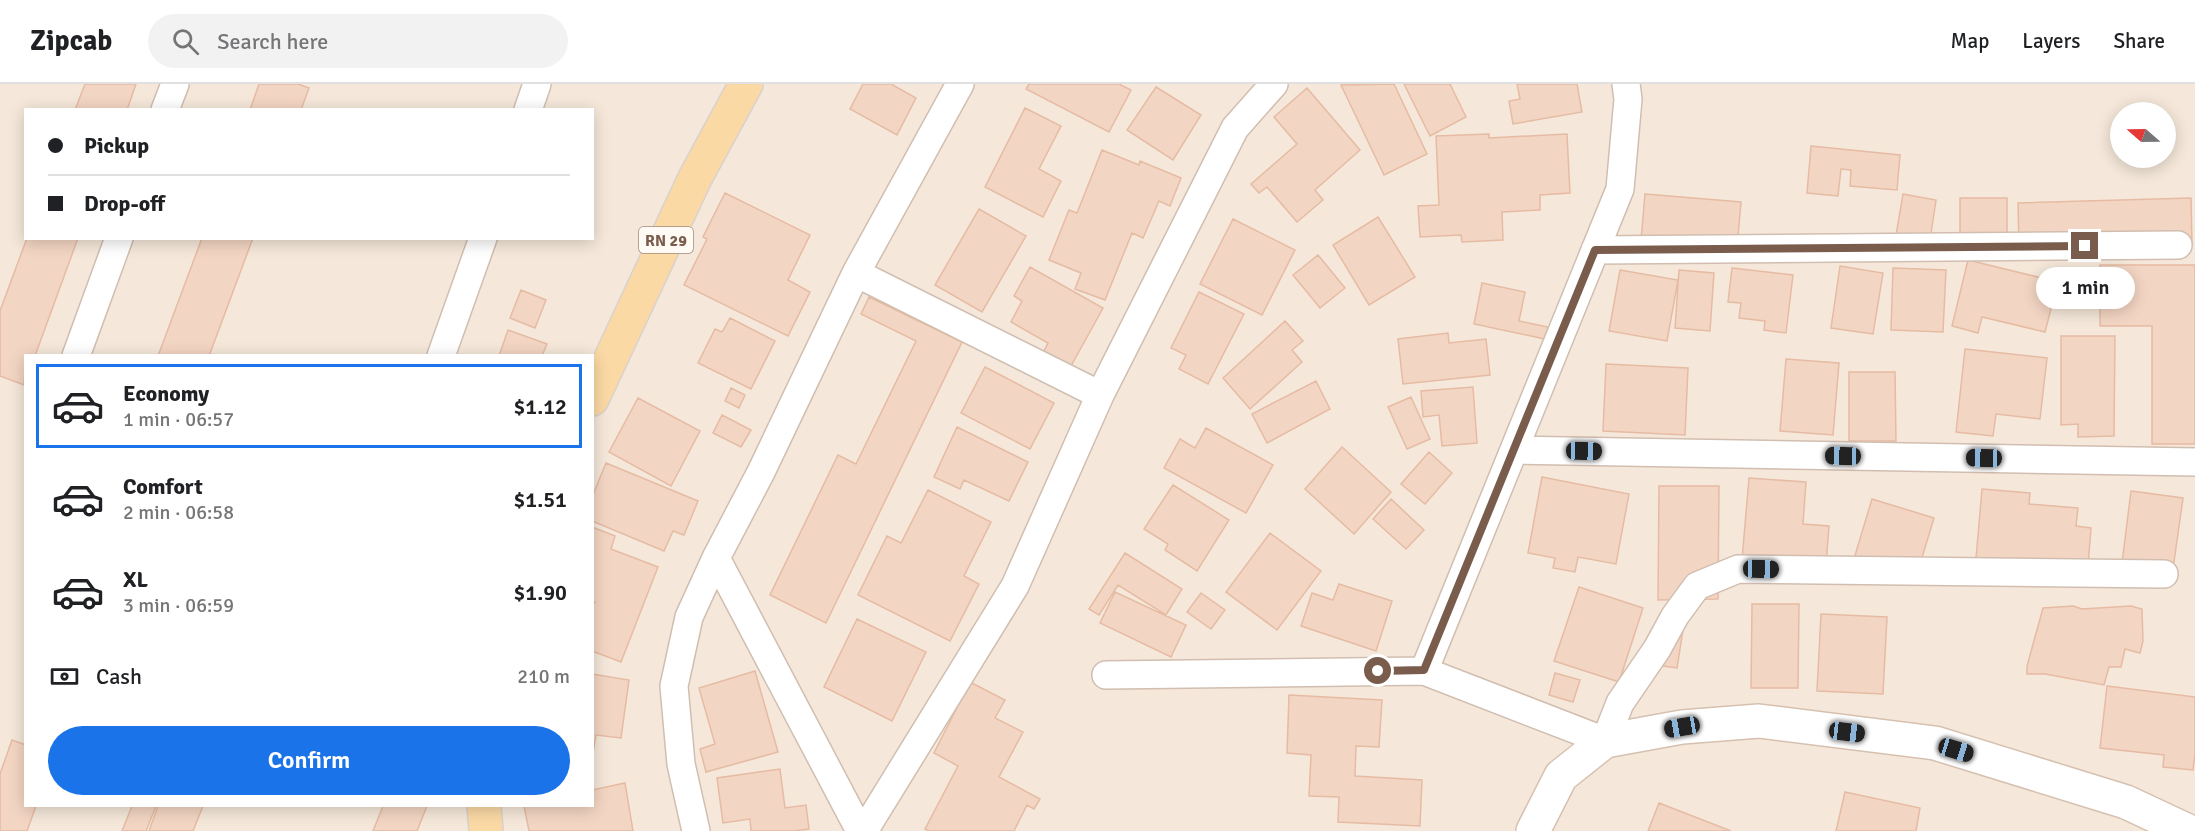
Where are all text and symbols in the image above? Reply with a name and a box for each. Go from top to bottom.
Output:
search box [148,14,568,68]
text: Zipcab [30,24,112,58]
icon: search [169,25,202,58]
text: Search here [217,28,328,55]
text: Map [1951,28,1989,54]
text: Layers [2022,28,2080,54]
text: Share [2113,28,2165,54]
north arrow [2110,102,2176,168]
map controls [2110,102,2176,168]
text: Pickup [84,132,149,159]
text: Drop-off [84,190,165,217]
road number: RN 29 [639,227,693,253]
route end [2071,232,2098,259]
callout: 1 min [2036,267,2134,309]
text: 1 min [2062,275,2109,300]
icon: car [51,379,105,433]
text: Economy [123,380,209,407]
text: $1.12 [513,393,567,420]
text: 1 min · 06:57 [123,407,234,432]
car [1566,442,1602,460]
car [1825,447,1861,465]
car [1966,449,2002,467]
icon: car [51,472,105,526]
text: Comfort [123,473,203,500]
text: $1.51 [513,486,567,513]
text: 2 min · 06:58 [123,500,234,525]
car [1743,560,1779,578]
icon: car [51,565,105,619]
text: XL [123,566,148,593]
text: $1.90 [513,579,567,606]
text: 3 min · 06:59 [123,593,234,618]
route start [1364,657,1391,684]
icon: cash [48,660,81,693]
text: Cash [96,663,142,690]
text: 210 m [517,664,570,689]
car [1663,715,1701,739]
car [1828,721,1866,743]
button: Confirm [48,726,570,795]
car [1936,736,1976,764]

